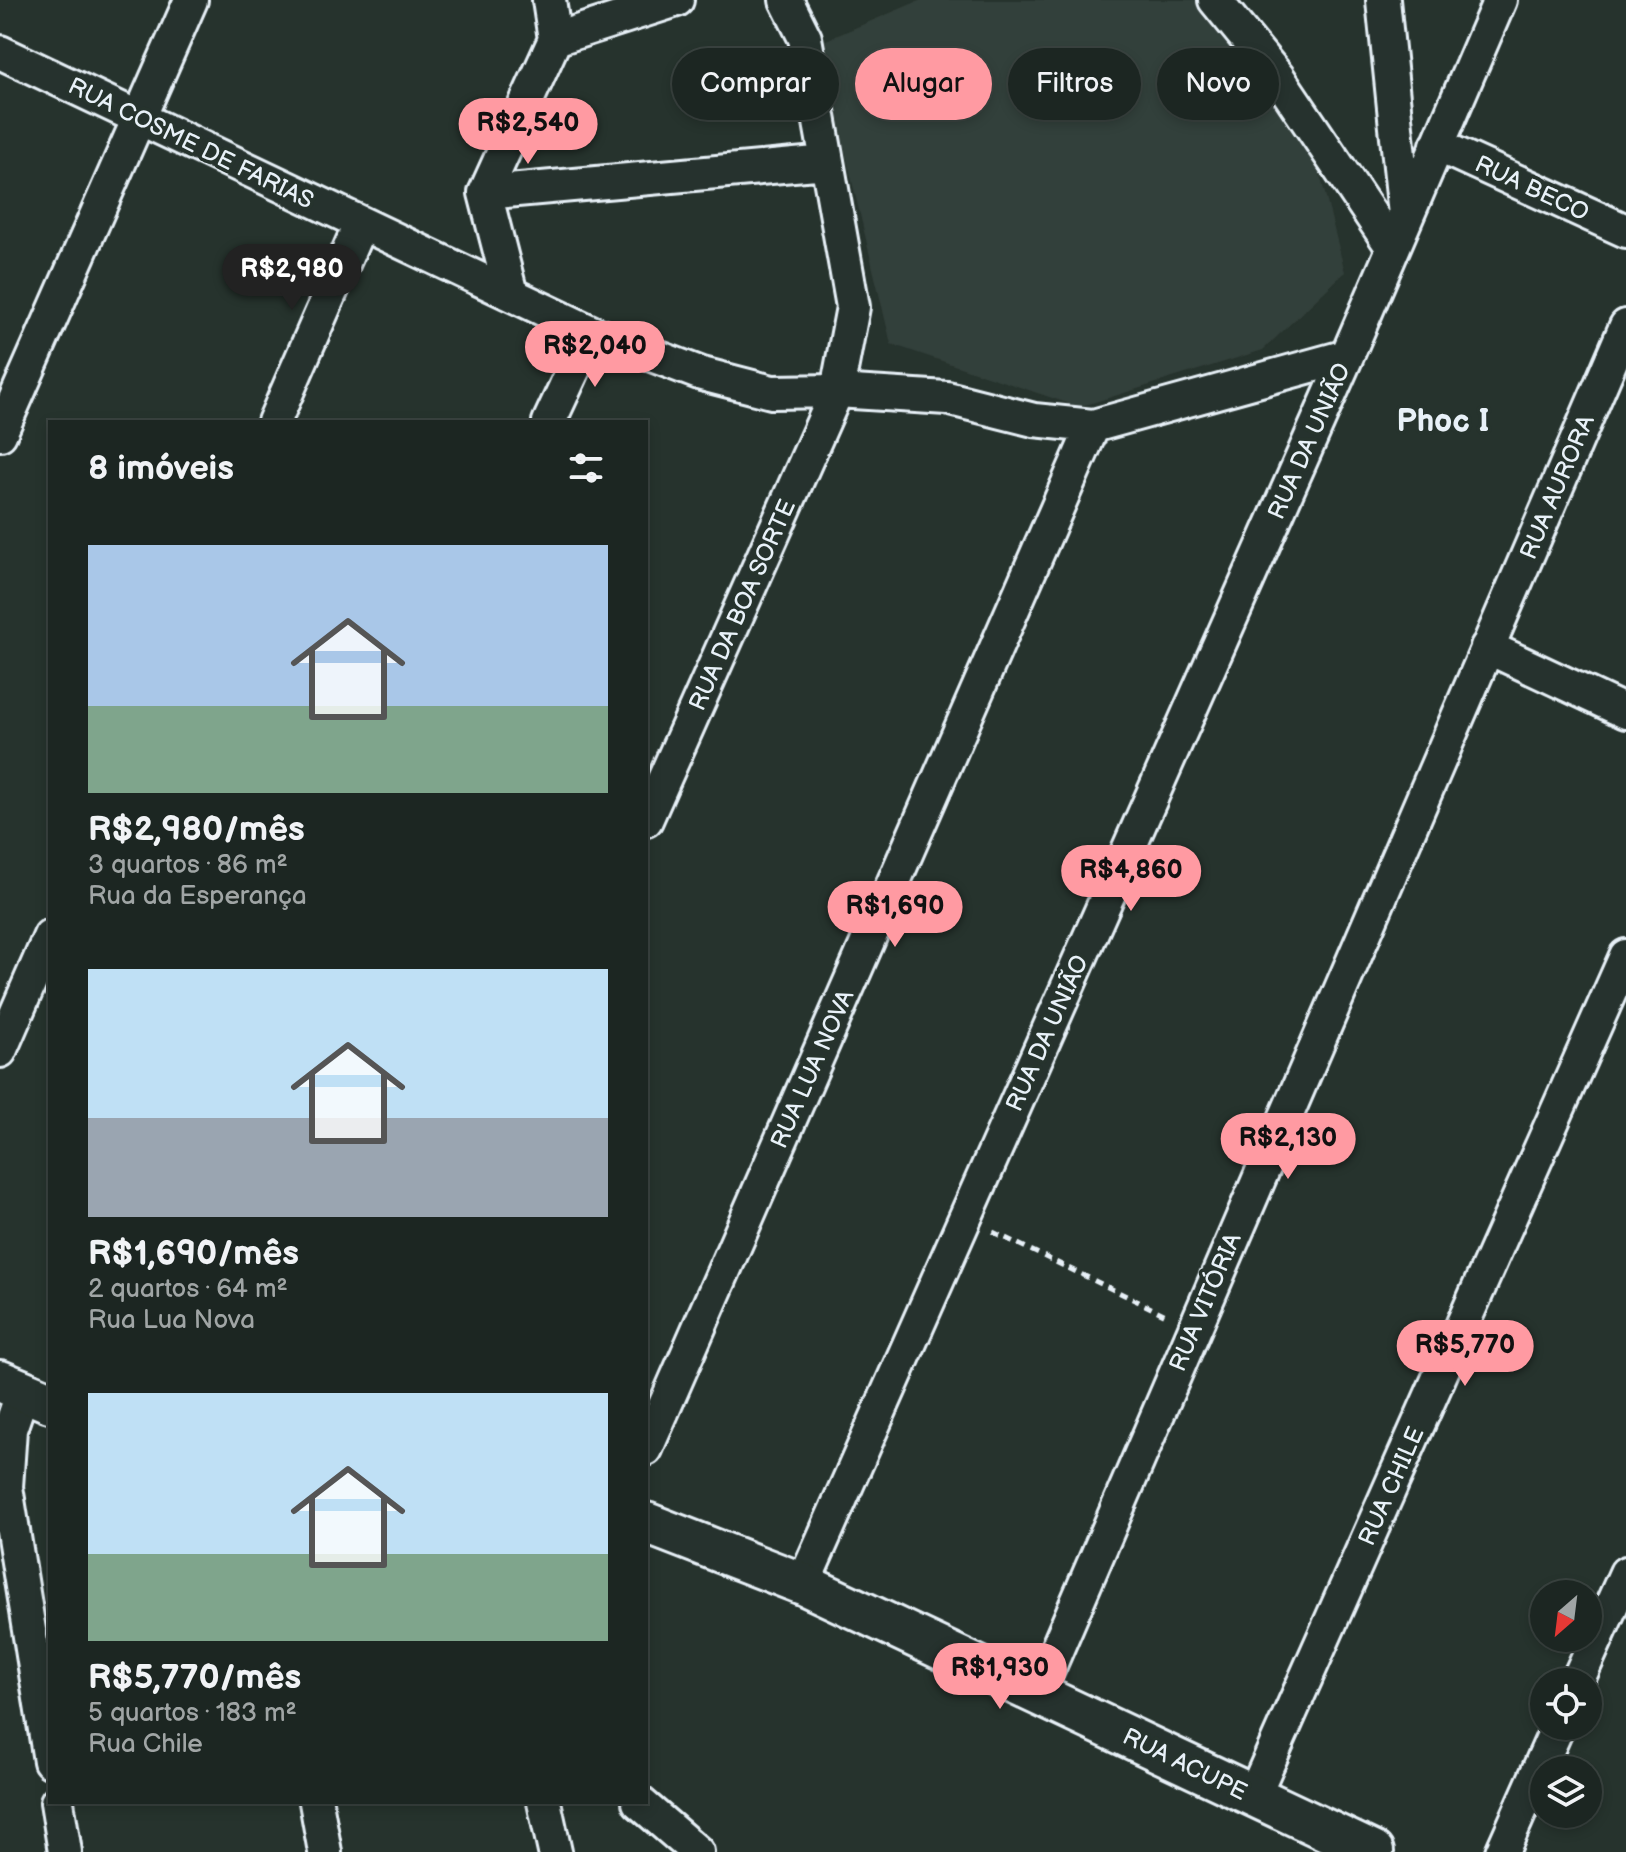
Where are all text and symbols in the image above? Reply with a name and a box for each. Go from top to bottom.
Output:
chip: Comprar [672,48,839,120]
chip: Alugar [855,48,992,120]
chip: Filtros [1008,48,1141,120]
chip: Novo [1157,48,1279,120]
street label: RUA COSME DE FARIAS [63,71,318,215]
pin: R$2,540 [454,98,602,166]
text: R$2,540 [477,108,579,139]
street label: RUA BECO [1470,149,1593,227]
pin: R$2,980 [218,244,366,312]
text: R$2,980 [240,254,344,285]
pin: R$2,040 [521,321,669,389]
text: R$2,040 [543,331,647,362]
street label: RUA DA UNIÃO [1262,358,1357,524]
district label: Phoc I [1397,402,1489,441]
street label: RUA AURORA [1514,410,1601,564]
icon: filters [564,446,608,490]
text: 8 imóveis [88,448,234,489]
street label: RUA DA BOA SORTE [683,495,802,715]
icon: home [276,597,420,741]
text: R$2,980/mês [88,809,305,850]
pin: R$4,860 [1057,845,1205,913]
text: 3 quartos · 86 m² [88,850,288,881]
text: R$4,860 [1079,855,1183,886]
text: Rua da Esperança [88,881,307,912]
pin: R$1,690 [821,881,969,949]
text: R$1,690 [846,891,944,922]
street label: RUA DA UNIÃO [1000,950,1095,1116]
street label: RUA LUA NOVA [765,985,860,1153]
icon: home [276,1021,420,1165]
pin: R$2,130 [1214,1113,1362,1181]
text: R$2,130 [1239,1123,1337,1154]
street label: RUA VITÓRIA [1162,1228,1248,1376]
text: R$1,690/mês [88,1233,299,1274]
text: 2 quartos · 64 m² [88,1274,288,1305]
text: Rua Lua Nova [88,1305,255,1336]
pin: R$5,770 [1391,1320,1539,1388]
text: R$5,770 [1415,1330,1515,1361]
street label: RUA CHILE [1352,1422,1430,1550]
icon: home [276,1445,420,1589]
north arrow [1530,1580,1602,1652]
map controls [1530,1580,1602,1828]
pin: R$1,930 [926,1643,1074,1711]
text: R$1,930 [951,1653,1049,1684]
text: R$5,770/mês [88,1657,301,1698]
button: locate [1530,1668,1602,1740]
text: 5 quartos · 183 m² [88,1698,297,1729]
street label: RUA ACUPE [1118,1722,1252,1807]
text: Rua Chile [88,1729,203,1760]
button: layers [1530,1756,1602,1828]

